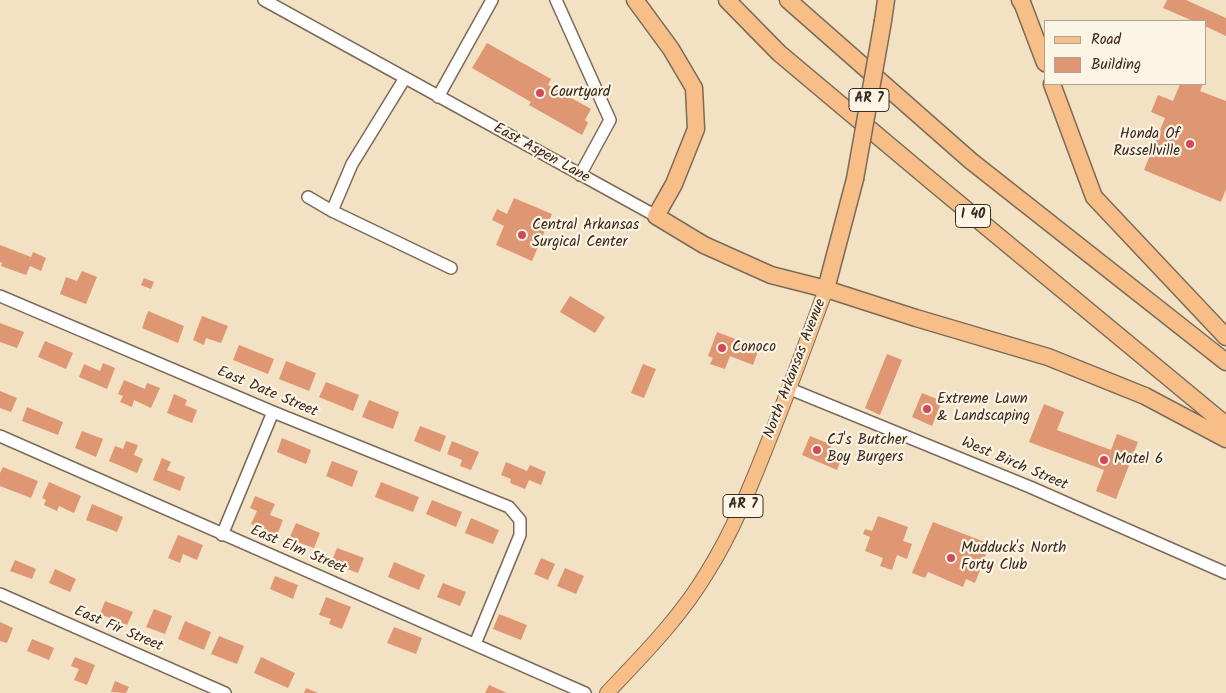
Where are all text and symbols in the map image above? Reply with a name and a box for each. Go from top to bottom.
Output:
legend [1044,20,1206,85]
text: Road [1091,28,1121,52]
text: Building [1091,53,1141,77]
place label: Courtyard [550,84,610,102]
marker: Courtyard [534,87,546,99]
road number: AR 7 [849,88,889,112]
street label: East Aspen Lane [490,120,592,188]
place label: Honda Of Russellville [1113,126,1180,161]
marker: Honda Of Russellville [1184,138,1196,150]
road number: I 40 [956,205,990,228]
place label: Central Arkansas Surgical Center [532,217,639,252]
marker: Central Arkansas Surgical Center [516,229,528,241]
street label: North Arkansas Avenue [761,297,831,441]
place label: Conoco [732,339,776,357]
marker: Conoco [716,342,728,354]
street label: East Date Street [214,364,320,422]
place label: Extreme Lawn & Landscaping [937,391,1030,426]
marker: Extreme Lawn & Landscaping [921,403,933,415]
place label: CJ's Butcher Boy Burgers [827,432,907,467]
street label: West Birch Street [958,435,1070,495]
marker: CJ's Butcher Boy Burgers [811,444,823,456]
place label: Motel 6 [1114,451,1163,469]
marker: Motel 6 [1098,454,1110,466]
road number: AR 7 [723,494,763,518]
street label: East Elm Street [247,523,349,579]
place label: Mudduck's North Forty Club [961,540,1066,575]
marker: Mudduck's North Forty Club [945,552,957,564]
street label: East Fir Street [71,603,165,657]

